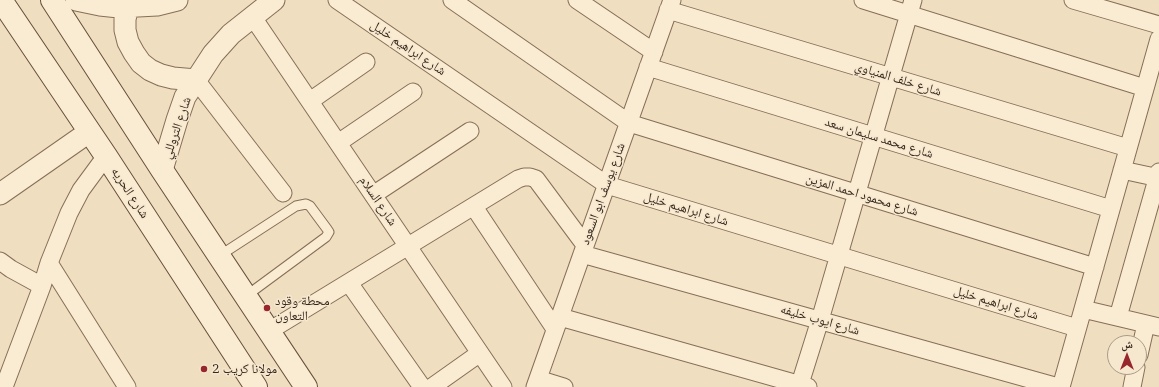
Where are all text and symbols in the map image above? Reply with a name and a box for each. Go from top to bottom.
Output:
street label: شارع ابراهيم خليل [367,17,449,79]
street label: شارع خلف المنياوي [853,58,943,100]
street label: شارع التروللي [159,95,195,161]
street label: شارع محمد سليمان سعد [823,114,935,162]
street label: شارع يوسف ابو السعود [577,141,629,247]
street label: شارع الحريه [108,165,152,221]
street label: شارع محمود احمد المزين [804,170,920,220]
street label: شارع السلام [356,173,400,229]
street label: شارع ابراهيم خليل [642,189,730,229]
street label: شارع ابراهيم خليل [952,283,1040,323]
place label: محطة وقود التعاون [275,293,330,324]
street label: شارع ايوب خليفه [779,301,861,339]
marker: محطة وقود التعاون [262,303,272,313]
north arrow [1107,335,1147,375]
text: ش [1121,337,1133,351]
place label: مولانا كريب 2 [212,361,277,377]
marker: مولانا كريب 2 [199,364,209,374]

